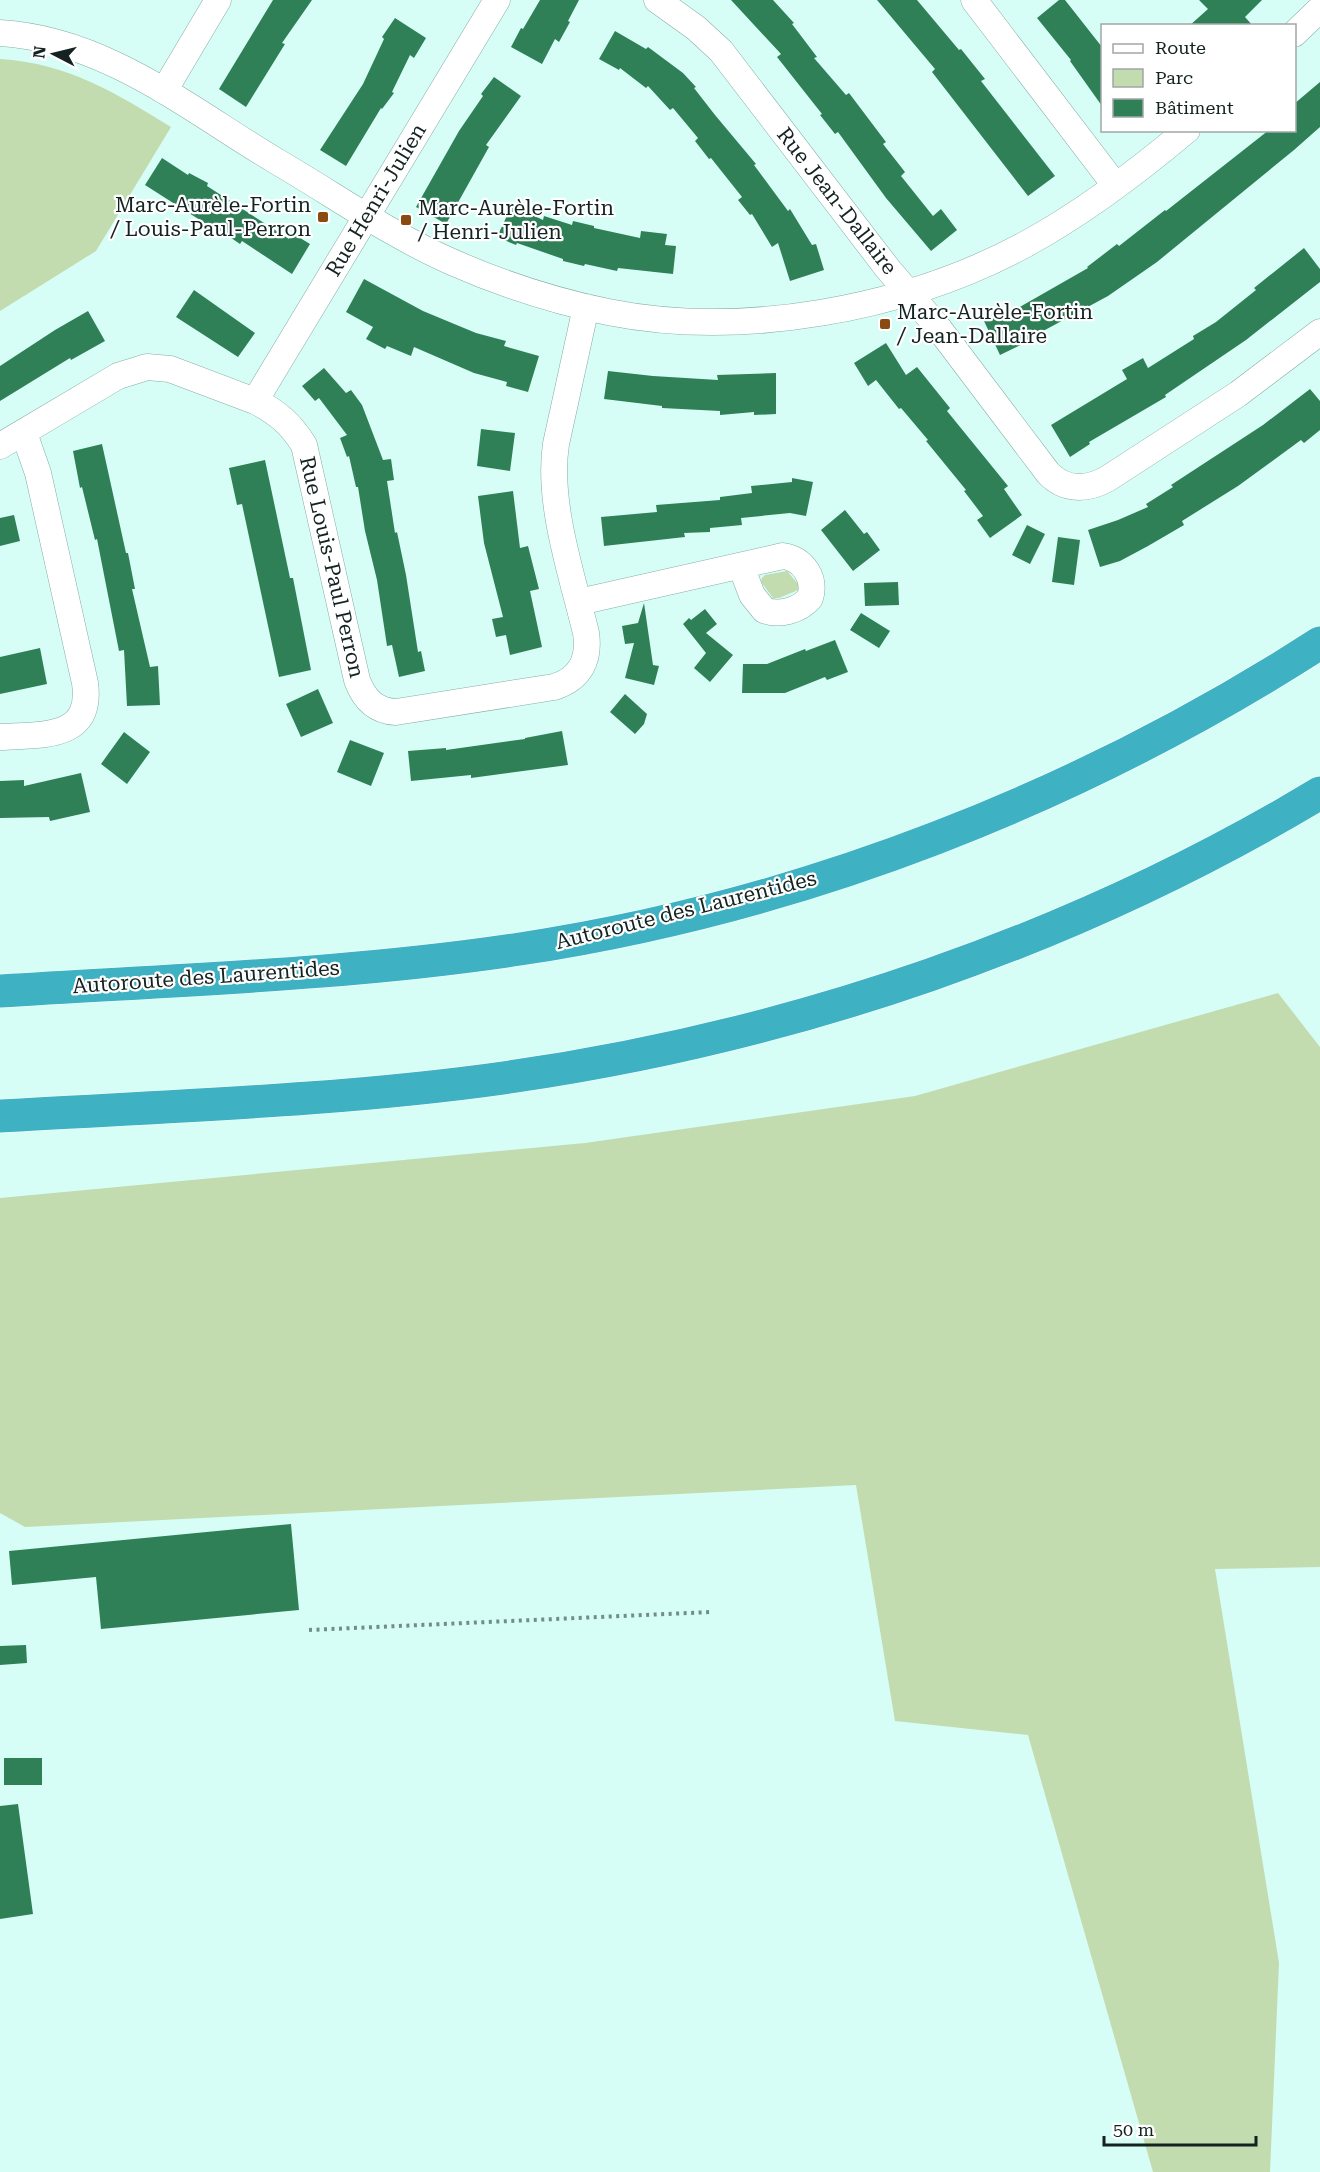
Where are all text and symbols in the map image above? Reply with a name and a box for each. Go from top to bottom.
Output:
north arrow [24,24,84,84]
legend [1101,24,1296,132]
text: Route [1155,37,1206,58]
text: N [29,45,50,60]
text: Parc [1155,67,1193,88]
text: Bâtiment [1155,97,1234,118]
street label: Rue Henri-Julien [321,119,431,281]
street label: Rue Jean-Dallaire [772,123,902,279]
place label: Marc-Aurèle-Fortin / Louis-Paul-Perron [110,193,311,241]
place label: Marc-Aurèle-Fortin / Henri-Julien [417,196,614,244]
marker: Marc-Aurèle-Fortin / Louis-Paul-Perron [316,210,330,224]
marker: Marc-Aurèle-Fortin / Henri-Julien [399,213,413,227]
place label: Marc-Aurèle-Fortin / Jean-Dallaire [896,300,1093,348]
marker: Marc-Aurèle-Fortin / Jean-Dallaire [878,317,892,331]
street label: Rue Louis-Paul Perron [295,454,369,680]
street label: Autoroute des Laurentides [553,866,819,954]
street label: Autoroute des Laurentides [72,956,340,998]
scale bar [1104,2109,1256,2147]
text: 50 m [1113,2119,1154,2140]

